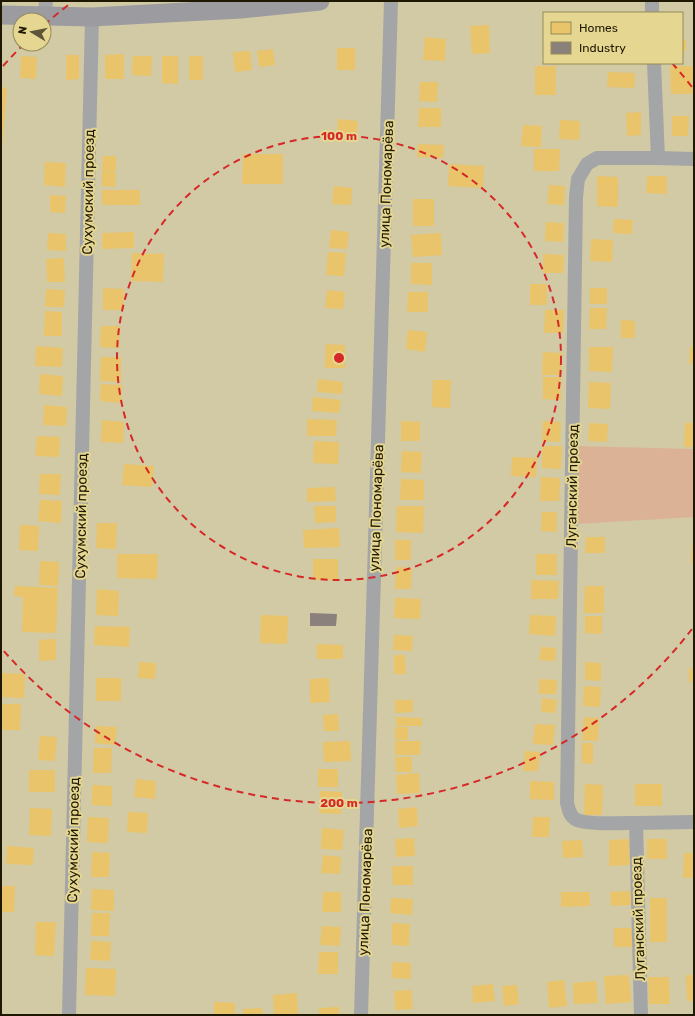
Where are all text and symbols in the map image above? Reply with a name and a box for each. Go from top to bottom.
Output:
north arrow [12,12,52,52]
legend [543,12,683,64]
text: Homes [579,21,618,35]
text: N [16,25,30,35]
text: Industry [579,41,626,55]
street label: улица Пономарёва [376,120,397,248]
street label: Сухумский проезд [79,129,98,255]
text: 100 m [321,129,357,143]
centre of rings [332,351,346,365]
street label: Луганский проезд [563,424,582,548]
street label: улица Пономарёва [366,444,387,572]
street label: Сухумский проезд [72,453,91,579]
street label: Сухумский проезд [64,777,83,903]
text: 200 m [320,796,358,810]
street label: улица Пономарёва [355,828,376,956]
street label: Луганский проезд [628,857,649,981]

